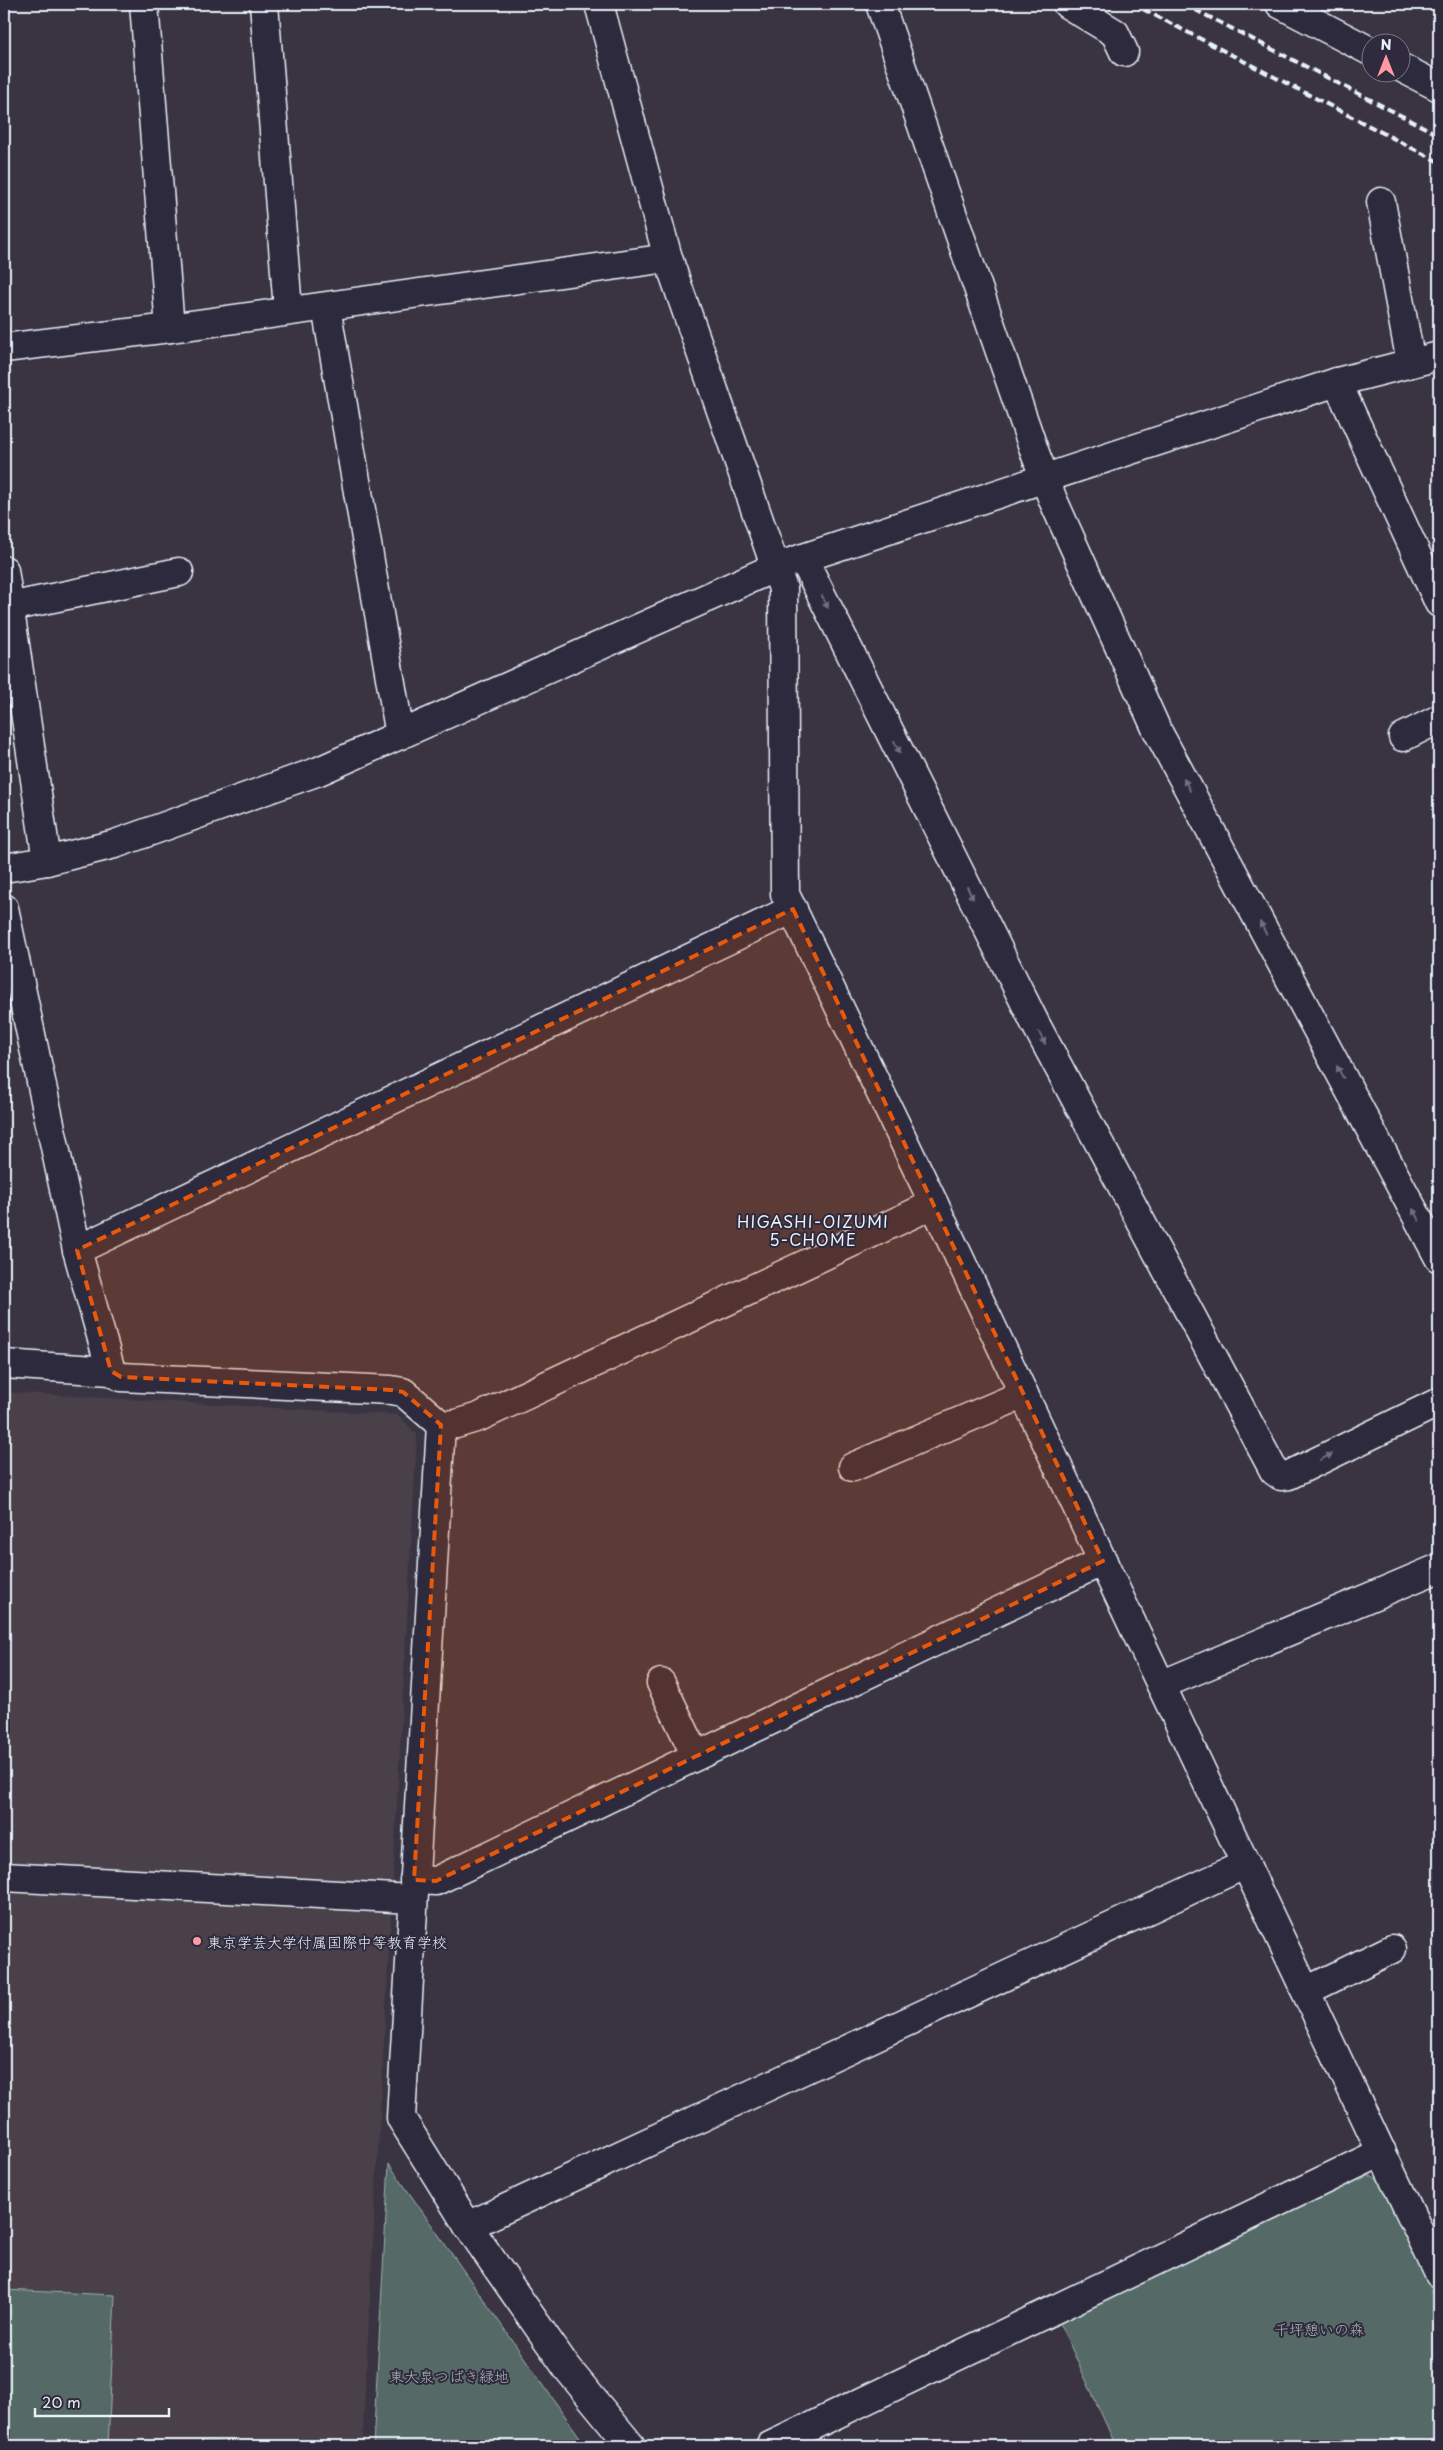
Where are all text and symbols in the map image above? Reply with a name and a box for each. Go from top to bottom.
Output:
north arrow [1360,32,1410,82]
text: N [1380,34,1392,55]
one-way arrow [821,594,829,609]
one-way arrow [893,740,901,754]
one-way arrow [1183,778,1191,792]
one-way arrow [965,885,974,900]
one-way arrow [1259,921,1267,936]
one-way arrow [1038,1031,1046,1045]
one-way arrow [1336,1065,1344,1079]
one-way arrow [1412,1208,1420,1222]
district label: HIGASHI-OIZUMI 5-CHOME [737,1209,889,1251]
one-way arrow [1318,1453,1333,1462]
place label: 東京学芸大学付属国際中等教育学校 [207,1930,447,1953]
marker: 東京学芸大学付属国際中等教育学校 [191,1935,203,1947]
park label: 千坪憩いの森 [1274,2317,1364,2340]
park label: 東大泉つばき緑地 [389,2364,509,2387]
scale bar [35,2385,169,2417]
text: 20 m [42,2390,81,2413]

